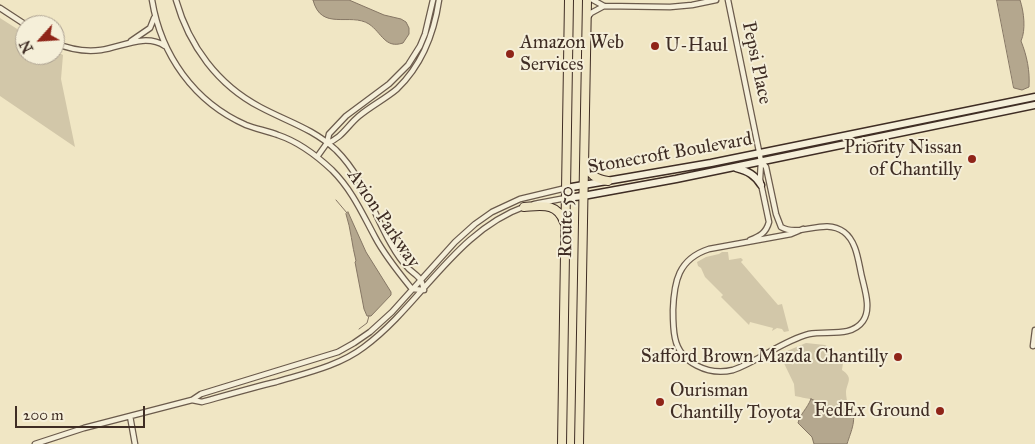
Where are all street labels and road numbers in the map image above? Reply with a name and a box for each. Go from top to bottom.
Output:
street label: Pepsi Place [736,20,776,106]
street label: Stonecroft Boulevard [586,128,754,180]
street label: Avion Parkway [342,165,424,273]
street label: Route 50 [555,186,579,258]

